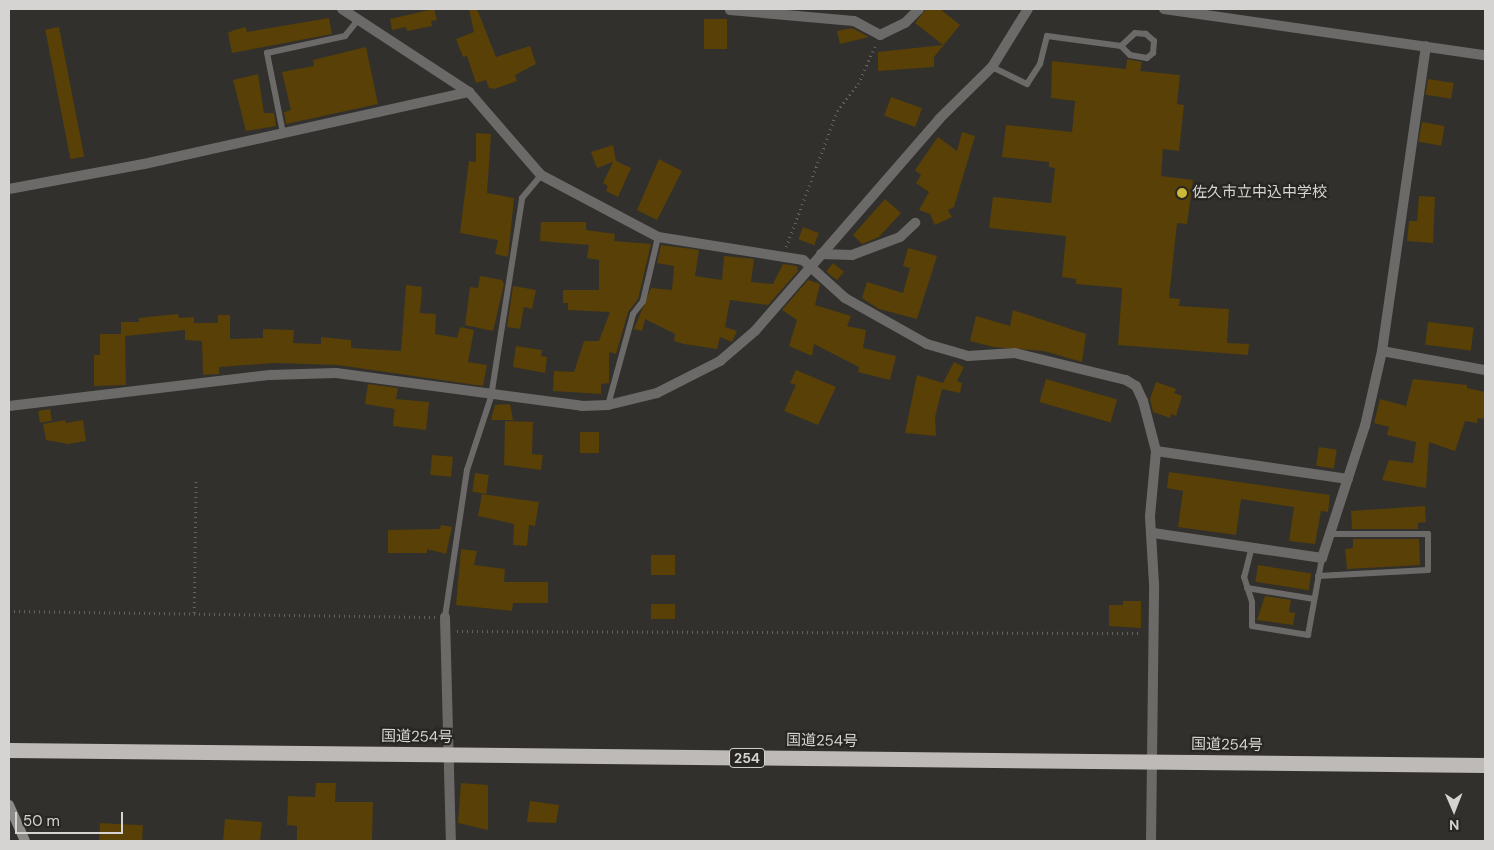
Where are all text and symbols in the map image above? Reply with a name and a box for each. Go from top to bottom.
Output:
place label: 佐久市立中込中学校 [1192,184,1327,202]
marker: 佐久市立中込中学校 [1176,187,1188,199]
street label: 国道254号 [381,727,453,747]
street label: 国道254号 [786,731,858,751]
street label: 国道254号 [1191,735,1263,755]
road number: 254 [728,746,766,770]
north arrow [1429,785,1479,835]
scale bar [18,802,125,834]
text: 50 m [23,811,60,831]
text: N [1449,816,1460,834]

